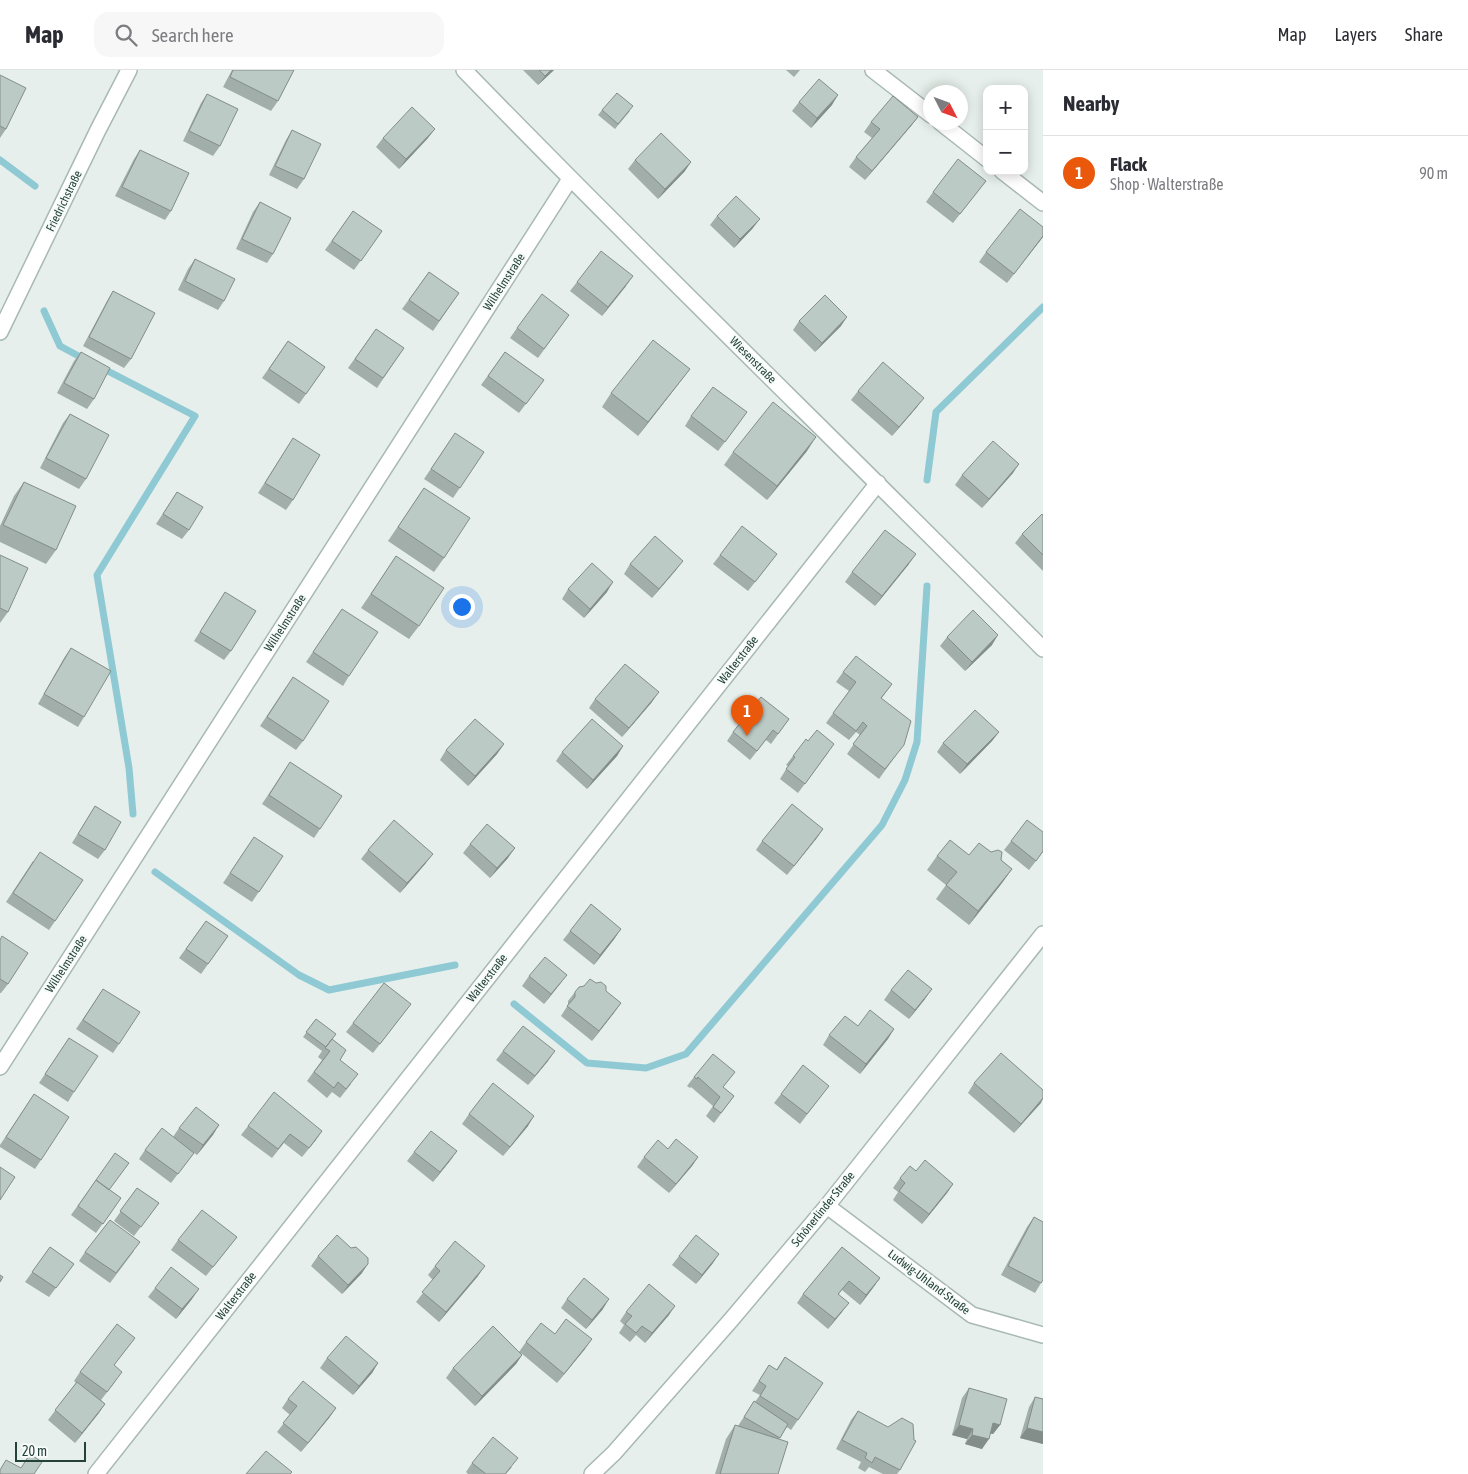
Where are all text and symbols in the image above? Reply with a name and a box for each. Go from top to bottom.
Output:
search box [94,12,444,57]
text: Map [25,21,64,48]
icon: search [112,21,140,49]
text: Search here [152,24,234,46]
text: Map [1277,24,1306,45]
text: Layers [1334,24,1377,45]
text: Share [1405,24,1443,45]
north arrow [923,85,968,130]
map controls [983,85,1028,175]
button: + [983,85,1028,130]
text: Nearby [1063,91,1119,115]
button: − [983,130,1028,175]
text: Flack [1110,153,1147,175]
text: 1 [1075,164,1083,182]
text: 90 m [1419,164,1448,182]
street label: Friedrichstraße [43,168,85,234]
text: Shop · Walterstraße [1110,175,1224,193]
street label: Wilhelmstraße [480,251,528,313]
street label: Wiesenstraße [727,334,779,386]
street label: Wilhelmstraße [261,592,309,654]
your location [449,594,475,620]
street label: Walterstraße [715,633,761,687]
pin: 1 [731,695,763,736]
street label: Wilhelmstraße [42,933,90,995]
street label: Walterstraße [464,951,510,1005]
street label: Schönerlinder Straße [789,1169,857,1249]
street label: Ludwig-Uhland-Straße [885,1247,973,1317]
street label: Walterstraße [213,1269,259,1323]
scale bar [15,1439,86,1462]
text: 20 m [22,1443,47,1459]

